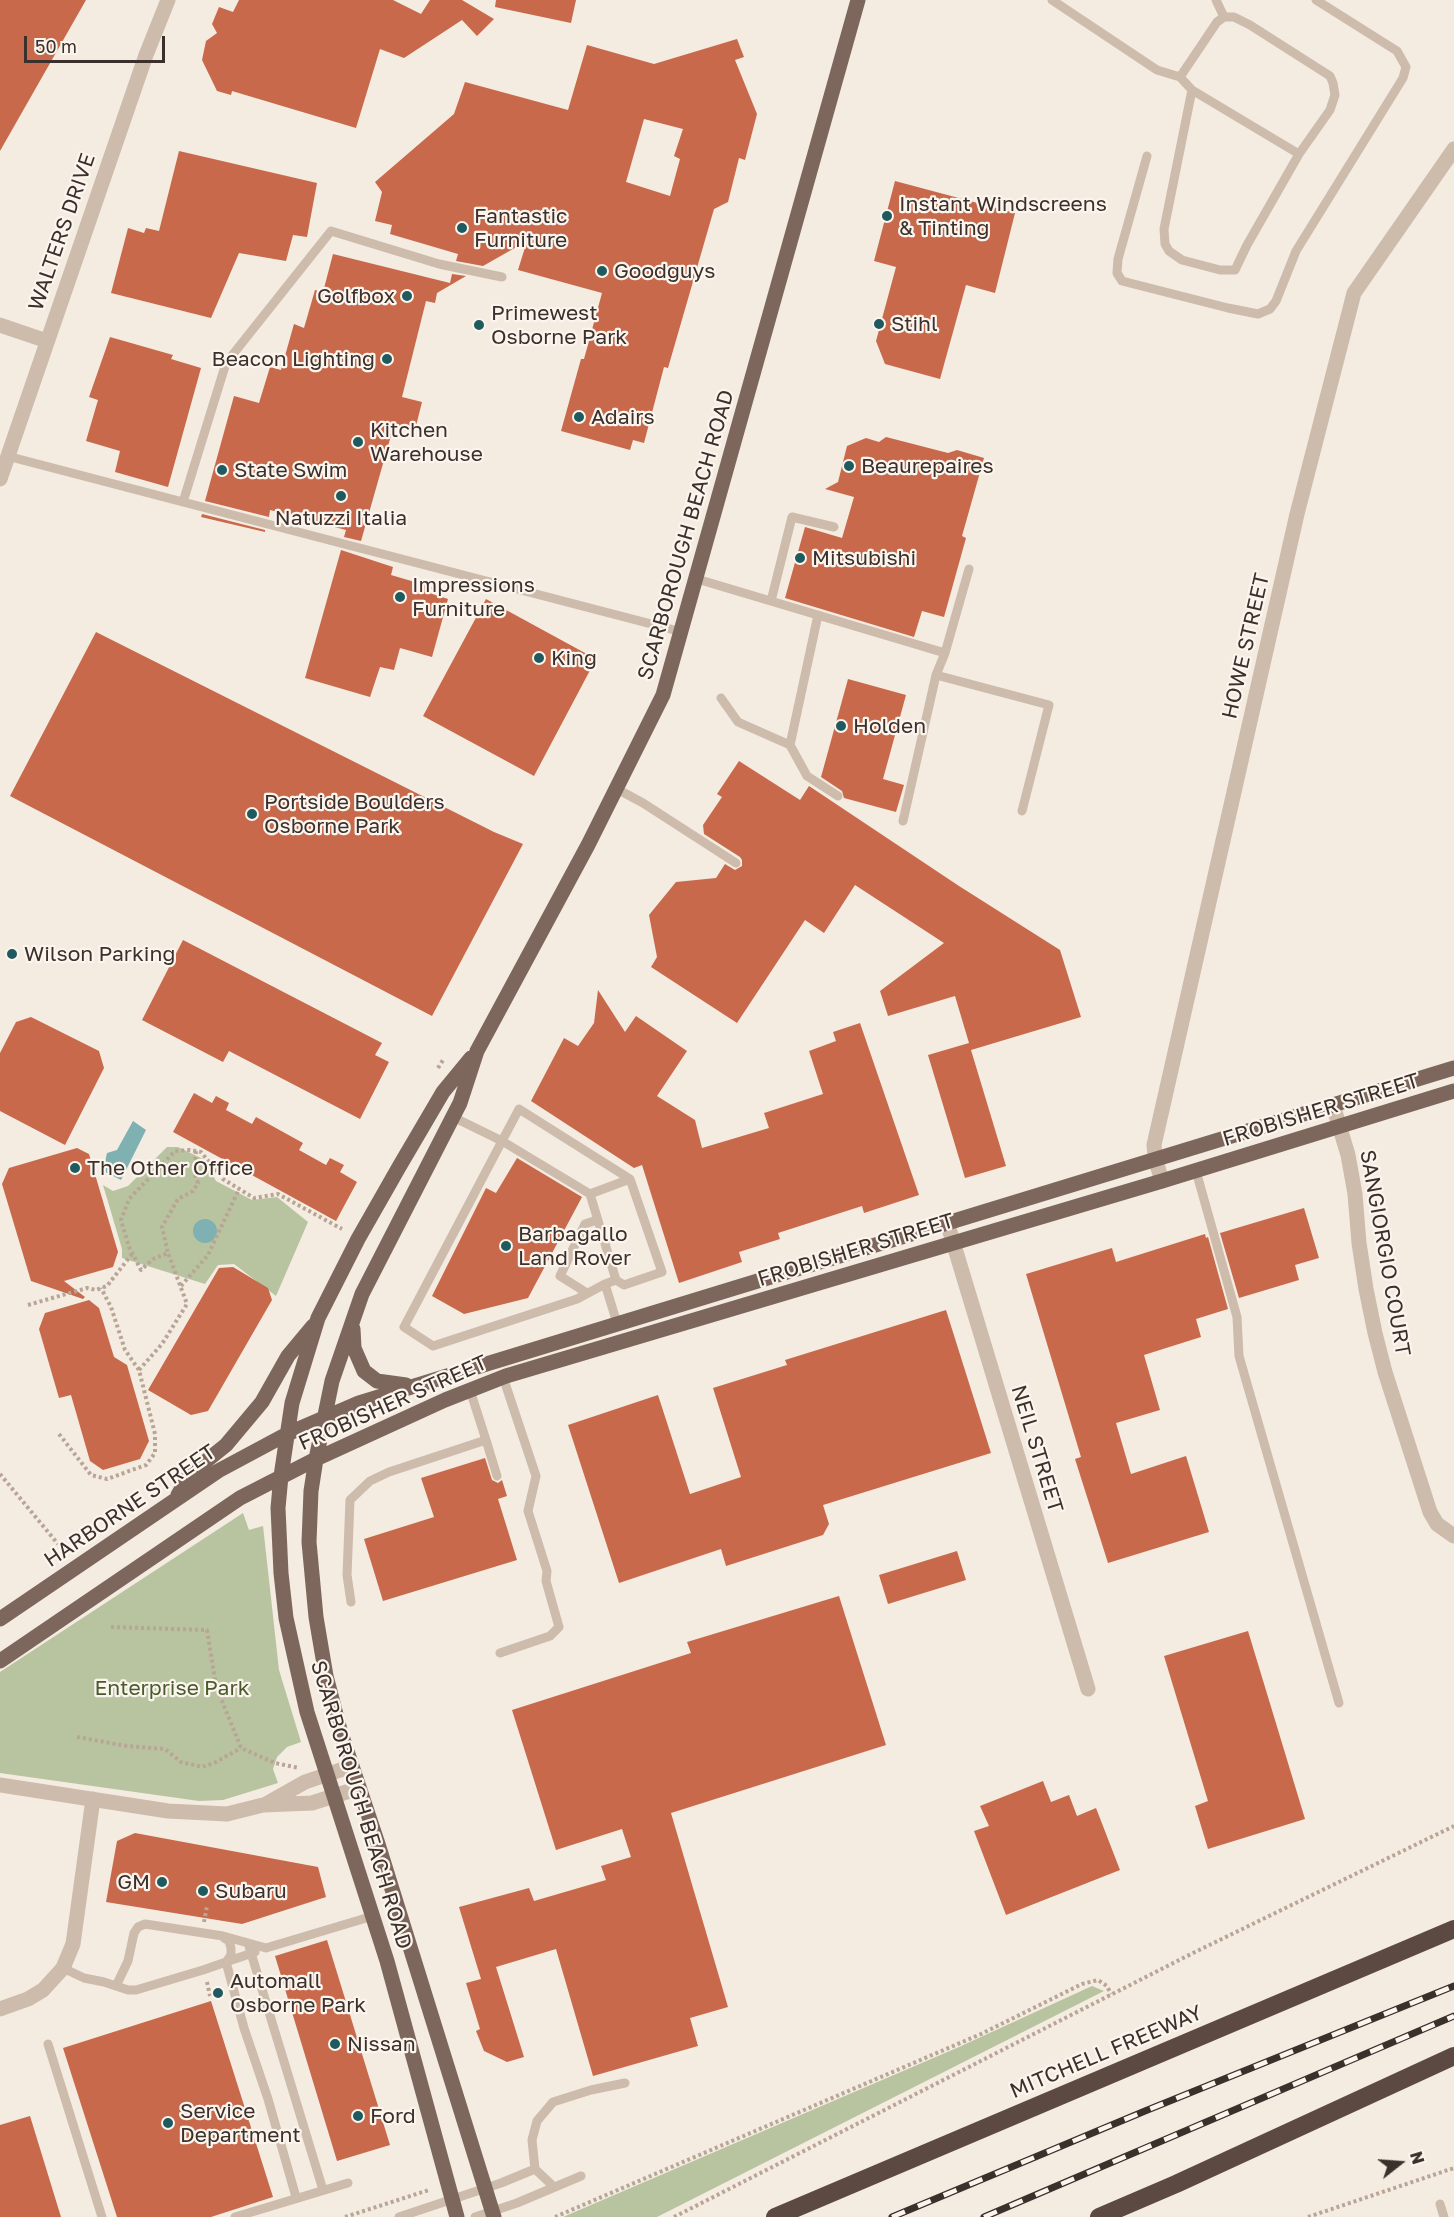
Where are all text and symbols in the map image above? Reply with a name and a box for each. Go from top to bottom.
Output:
scale bar [27,24,168,62]
text: 50 m [35,35,77,57]
street label: WALTERS DRIVE [23,150,101,314]
place label: Instant Windscreens & Tinting [899,191,1107,241]
place label: Fantastic Furniture [474,203,568,253]
marker: Instant Windscreens & Tinting [880,209,894,223]
marker: Fantastic Furniture [455,221,469,235]
place label: Goodguys [614,258,715,284]
marker: Goodguys [595,264,609,278]
place label: Golfbox [317,283,395,309]
marker: Golfbox [400,289,414,303]
place label: Primewest Osborne Park [491,300,627,350]
place label: Stihl [891,311,938,337]
marker: Stihl [872,317,886,331]
marker: Primewest Osborne Park [472,318,486,332]
place label: Beacon Lighting [212,346,375,372]
marker: Beacon Lighting [380,352,394,366]
street label: SCARBOROUGH BEACH ROAD [632,387,740,683]
place label: Adairs [591,404,655,430]
marker: Adairs [572,410,586,424]
place label: Kitchen Warehouse [370,417,483,467]
marker: Kitchen Warehouse [351,435,365,449]
place label: Beaurepaires [861,453,994,479]
place label: State Swim [234,457,347,483]
marker: Beaurepaires [842,459,856,473]
marker: State Swim [215,463,229,477]
marker: Natuzzi Italia [334,489,348,503]
place label: Natuzzi Italia [275,505,407,531]
place label: Mitsubishi [812,545,916,571]
marker: Mitsubishi [793,551,807,565]
street label: HOWE STREET [1217,571,1275,721]
place label: Impressions Furniture [412,572,535,622]
marker: Impressions Furniture [393,590,407,604]
place label: King [551,645,597,671]
marker: King [532,651,546,665]
place label: Holden [853,713,926,739]
marker: Holden [834,719,848,733]
place label: Portside Boulders Osborne Park [264,789,445,839]
marker: Portside Boulders Osborne Park [245,807,259,821]
place label: Wilson Parking [24,941,175,967]
marker: Wilson Parking [5,947,19,961]
street label: FROBISHER STREET [1220,1068,1422,1152]
street label: SANGIORGIO COURT [1354,1148,1416,1358]
place label: The Other Office [87,1155,253,1181]
marker: The Other Office [68,1161,82,1175]
street label: FROBISHER STREET [755,1208,957,1292]
place label: Barbagallo Land Rover [518,1221,631,1271]
marker: Barbagallo Land Rover [499,1239,513,1253]
street label: FROBISHER STREET [295,1350,491,1456]
street label: NEIL STREET [1006,1382,1068,1516]
street label: HARBORNE STREET [39,1439,221,1573]
street label: SCARBOROUGH BEACH ROAD [305,1658,417,1952]
park label: Enterprise Park [94,1675,250,1701]
place label: GM [117,1869,150,1895]
marker: GM [155,1875,169,1889]
place label: Subaru [215,1878,287,1904]
marker: Subaru [196,1884,210,1898]
place label: Automall Osborne Park [230,1968,366,2018]
marker: Automall Osborne Park [211,1986,225,2000]
street label: MITCHELL FREEWAY [1006,2000,1206,2104]
place label: Nissan [347,2031,416,2057]
marker: Nissan [328,2037,342,2051]
place label: Service Department [180,2098,301,2148]
place label: Ford [370,2103,416,2129]
marker: Ford [351,2109,365,2123]
marker: Service Department [161,2116,175,2130]
north arrow [1370,2133,1430,2193]
text: N [1406,2149,1429,2166]

